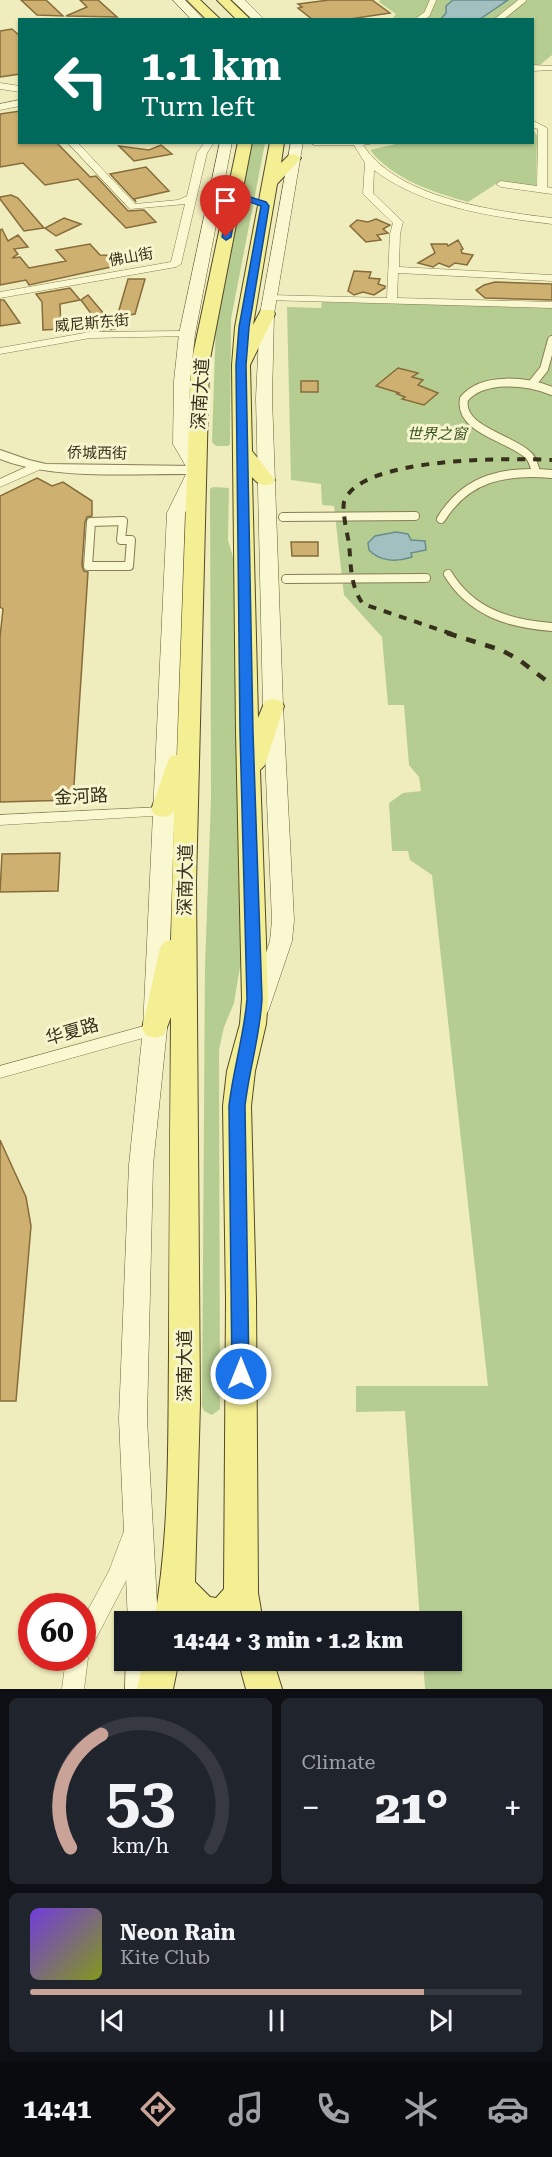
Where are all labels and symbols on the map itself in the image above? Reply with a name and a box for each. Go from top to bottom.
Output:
pin [200,175,251,237]
street label: 佛山街 [107,244,155,270]
street label: 威尼斯东街 [54,311,130,335]
street label: 深南大道 [188,357,212,431]
park label: 世界之窗 [407,425,469,443]
street label: 侨城西街 [67,443,127,463]
street label: 金河路 [53,784,109,808]
street label: 深南大道 [174,844,196,916]
street label: 华夏路 [43,1013,101,1049]
street label: 深南大道 [174,1330,195,1402]
position arrow [209,1342,273,1406]
speed limit sign: 60 [18,1593,96,1671]

